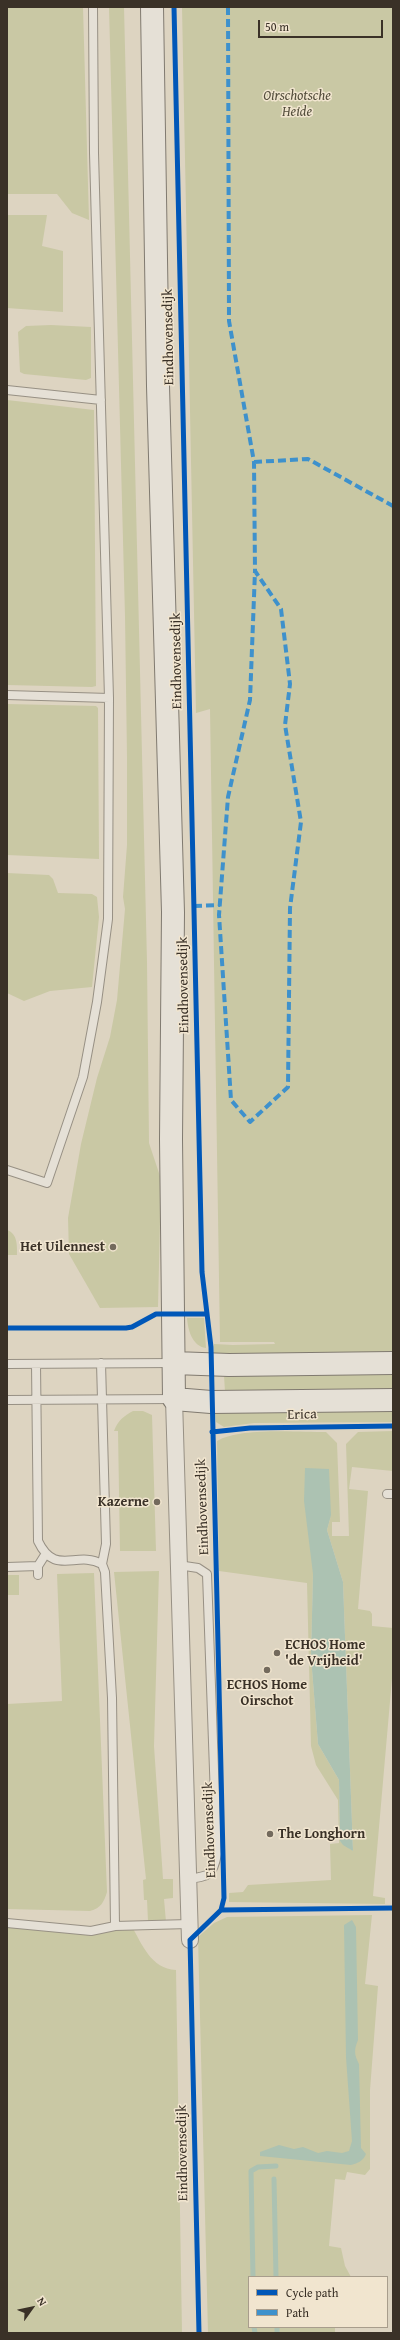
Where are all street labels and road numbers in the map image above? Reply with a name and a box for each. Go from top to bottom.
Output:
street label: Eindhovensedijk [160,289,178,385]
street label: Eindhovensedijk [168,613,186,709]
street label: Eindhovensedijk [175,937,193,1033]
street label: Erica [287,1406,317,1424]
street label: Eindhovensedijk [193,1458,213,1556]
street label: Eindhovensedijk [200,1781,220,1879]
street label: Eindhovensedijk [174,2105,192,2201]

